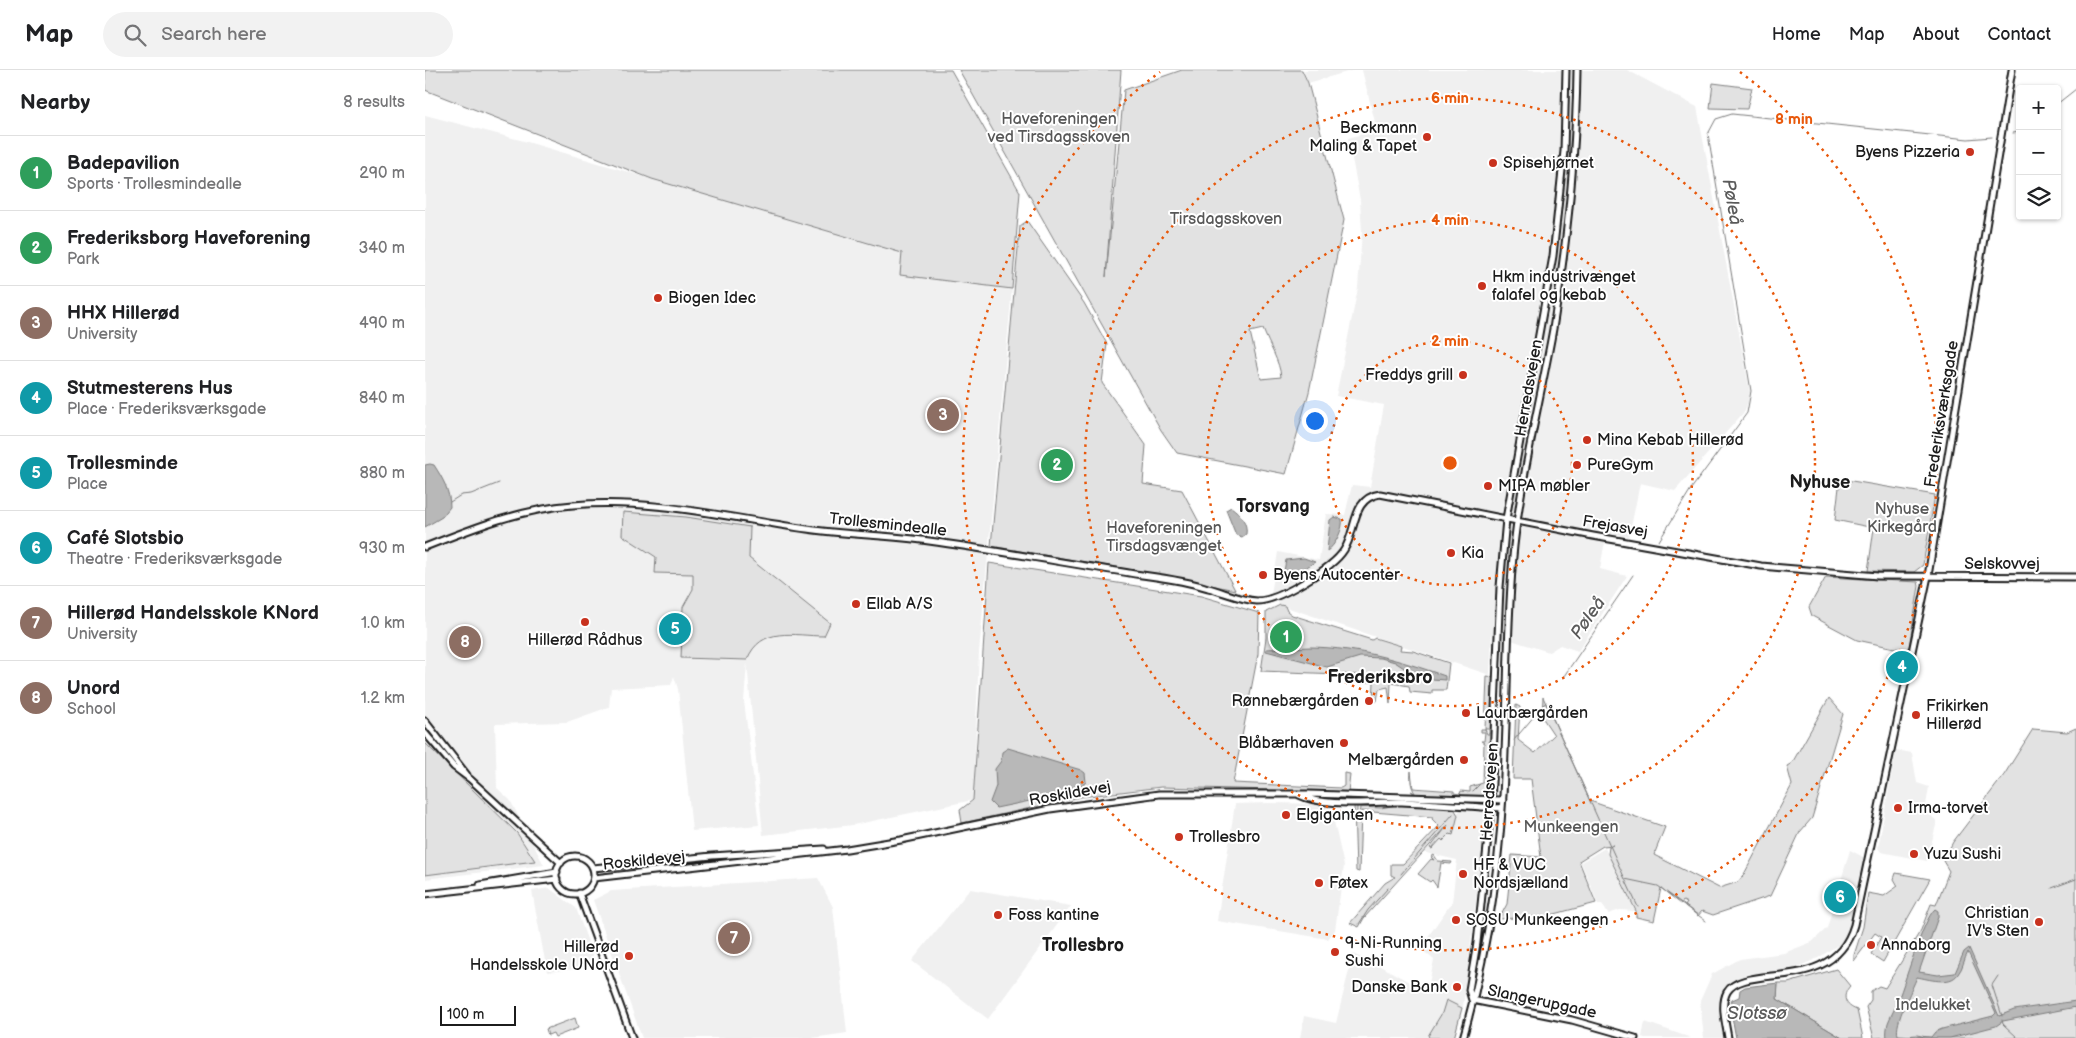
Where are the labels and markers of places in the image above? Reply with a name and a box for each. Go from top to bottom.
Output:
place label: Beckmann Maling & Tapet [1309,119,1417,156]
marker: Beckmann Maling & Tapet [1421,131,1433,143]
place label: Byens Pizzeria [1855,143,1960,162]
marker: Byens Pizzeria [1964,146,1976,158]
place label: Spisehjørnet [1503,154,1594,173]
marker: Spisehjørnet [1487,157,1499,169]
place label: Hkm industrivænget falafel og kebab [1492,268,1636,305]
marker: Hkm industrivænget falafel og kebab [1476,280,1488,292]
place label: Biogen Idec [668,289,756,308]
marker: Biogen Idec [652,292,664,304]
place label: Freddys grill [1365,366,1453,385]
marker: Freddys grill [1457,369,1469,381]
pin: 3 [927,396,959,434]
place label: Mina Kebab Hillerød [1597,431,1744,450]
marker: Mina Kebab Hillerød [1581,434,1593,446]
pin: 2 [1041,446,1073,484]
centre of rings [1441,454,1459,472]
place label: PureGym [1587,456,1653,475]
marker: PureGym [1571,459,1583,471]
place label: MIPA møbler [1498,477,1590,496]
marker: MIPA møbler [1482,480,1494,492]
place label: Kia [1461,544,1484,563]
marker: Kia [1445,547,1457,559]
place label: Byens Autocenter [1273,566,1400,585]
marker: Byens Autocenter [1257,569,1269,581]
place label: Ellab A/S [866,595,933,614]
marker: Ellab A/S [850,598,862,610]
pin: 5 [659,610,691,648]
marker: Hillerød Rådhus [579,616,591,628]
pin: 1 [1270,618,1302,656]
pin: 8 [449,623,481,661]
place label: Hillerød Rådhus [527,631,643,650]
pin: 4 [1886,648,1918,686]
place label: Rønnebærgården [1231,692,1359,711]
marker: Rønnebærgården [1363,695,1375,707]
place label: Frikirken Hillerød [1926,697,1989,734]
place label: Laurbærgården [1476,704,1588,723]
marker: Laurbærgården [1460,707,1472,719]
marker: Frikirken Hillerød [1910,709,1922,721]
place label: Blåbærhaven [1238,734,1334,753]
marker: Blåbærhaven [1338,737,1350,749]
place label: Melbærgården [1348,751,1454,770]
marker: Melbærgården [1458,754,1470,766]
place label: Irma-torvet [1908,799,1988,818]
marker: Irma-torvet [1892,802,1904,814]
place label: Elgiganten [1296,806,1373,825]
marker: Elgiganten [1280,809,1292,821]
place label: Trollesbro [1189,828,1260,847]
marker: Trollesbro [1173,831,1185,843]
place label: Yuzu Sushi [1923,845,2001,864]
marker: Yuzu Sushi [1908,848,1920,860]
place label: HF & VUC Nordsjælland [1473,856,1568,893]
marker: HF & VUC Nordsjælland [1457,868,1469,880]
place label: Føtex [1329,874,1369,893]
marker: Føtex [1313,877,1325,889]
pin: 6 [1824,878,1856,916]
place label: Christian IV's Sten [1965,904,2029,941]
place label: Foss kantine [1008,906,1100,925]
marker: Foss kantine [992,909,1004,921]
place label: SOSU Munkeengen [1466,911,1609,930]
marker: SOSU Munkeengen [1450,914,1462,926]
marker: Christian IV's Sten [2033,916,2045,928]
pin: 7 [718,919,750,957]
place label: 9-Ni-Running Sushi [1345,934,1442,971]
place label: Annaborg [1881,936,1951,955]
place label: Hillerød Handelsskole UNord [470,938,619,975]
marker: Annaborg [1865,939,1877,951]
marker: 9-Ni-Running Sushi [1329,946,1341,958]
marker: Hillerød Handelsskole UNord [623,950,635,962]
place label: Danske Bank [1351,978,1447,997]
marker: Danske Bank [1451,981,1463,993]

